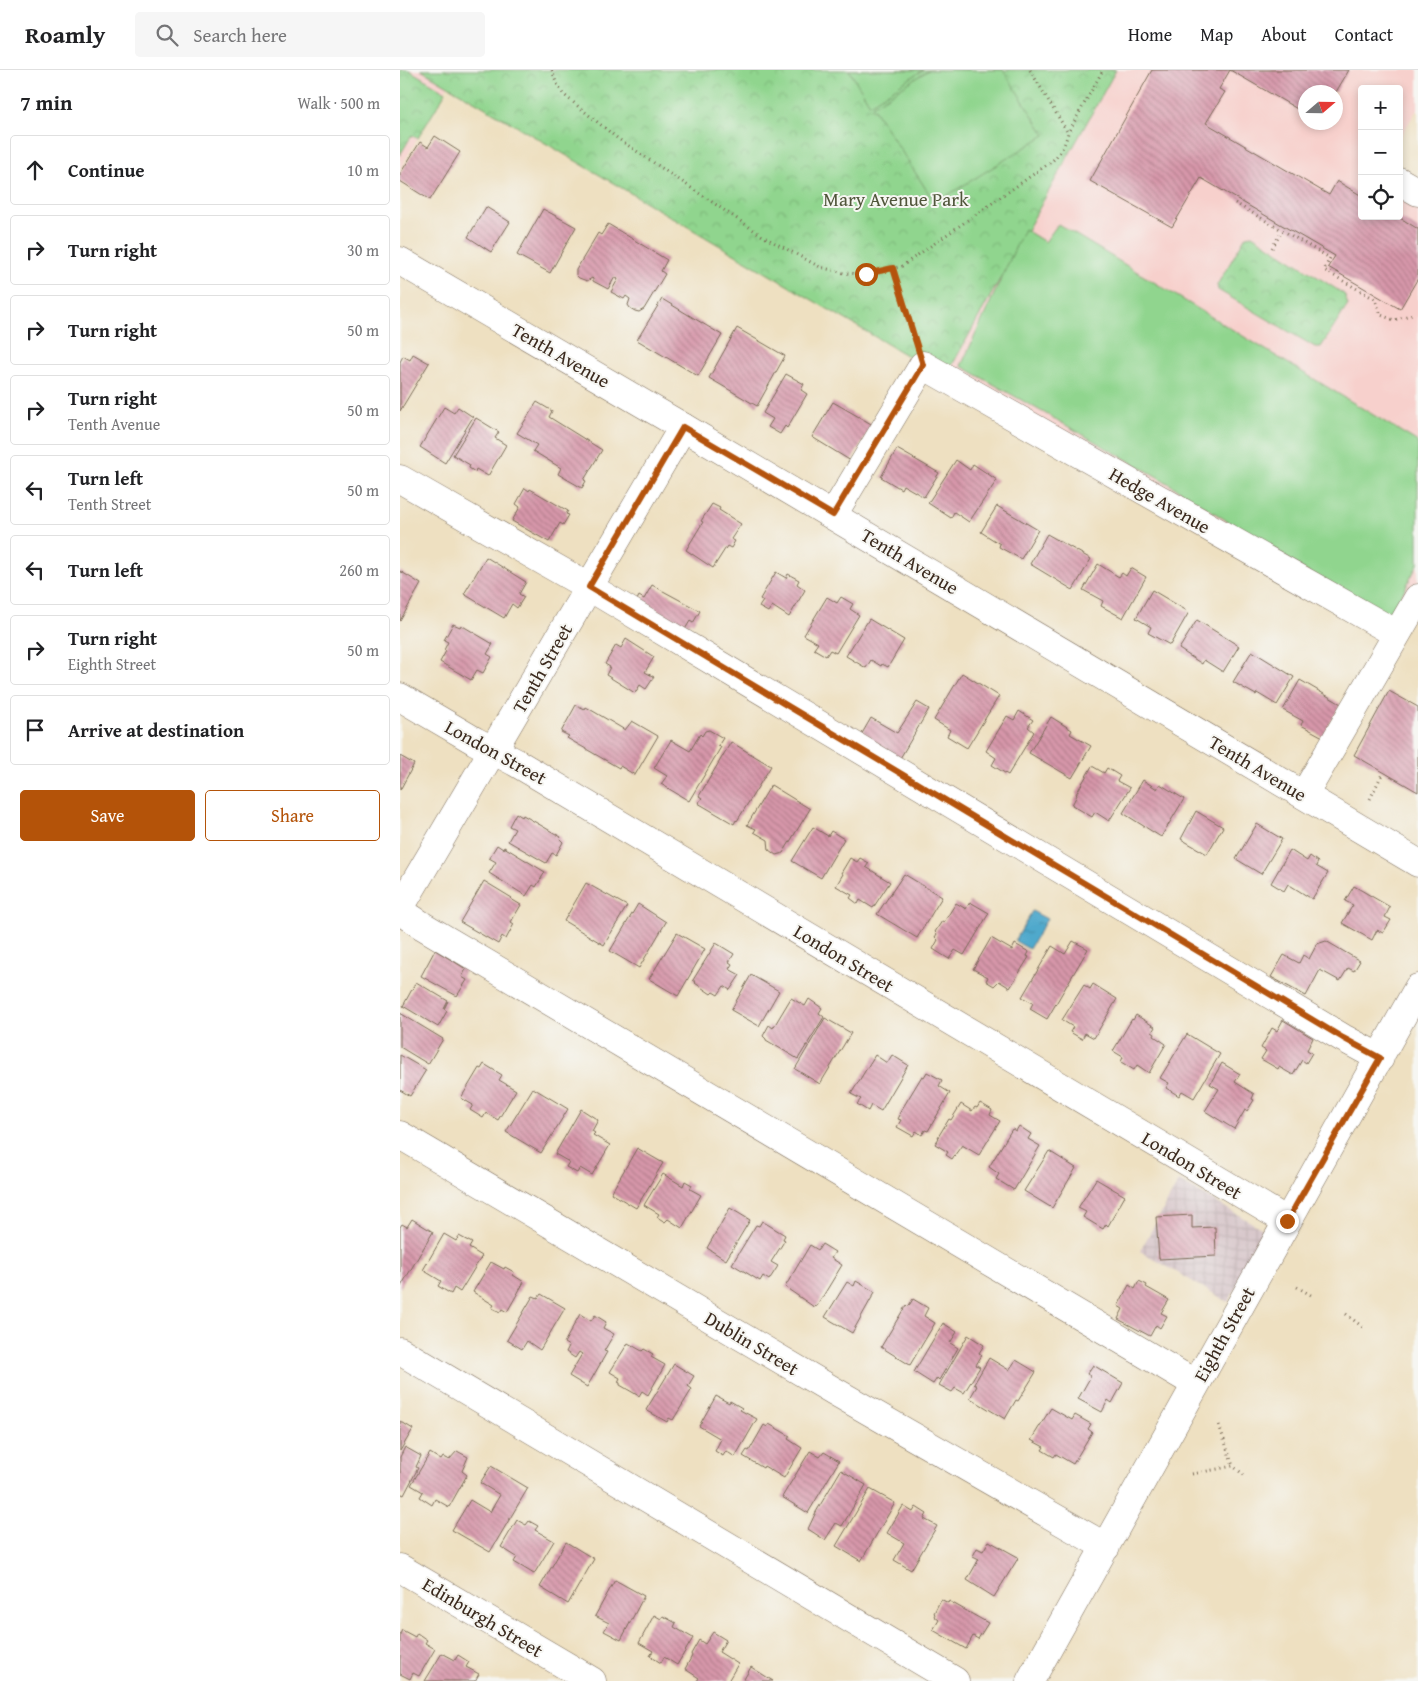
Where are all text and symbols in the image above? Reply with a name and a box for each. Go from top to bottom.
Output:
search box [135,12,485,57]
text: Roamly [25,17,105,52]
icon: search [153,21,181,49]
text: Search here [193,21,287,49]
text: Home [1128,21,1172,48]
text: Map [1200,21,1233,48]
text: About [1261,21,1307,48]
text: Contact [1335,21,1393,48]
north arrow [1298,85,1343,130]
map controls [1358,85,1403,220]
button: + [1358,85,1403,130]
text: 7 min [20,87,72,118]
text: Walk · 500 m [297,91,380,115]
button: − [1358,130,1403,175]
icon: ahead [21,156,49,184]
text: Continue [68,156,145,184]
text: 10 m [347,158,379,182]
button: locate [1358,175,1403,220]
park label: Mary Avenue Park [823,185,969,213]
icon: right [21,236,49,264]
text: Turn right [68,236,157,264]
text: 30 m [347,238,379,262]
route start [855,263,878,286]
icon: right [21,316,49,344]
text: Turn right [68,316,157,344]
street label: Tenth Avenue [507,316,615,395]
text: 50 m [347,318,379,342]
text: Turn right [68,384,157,412]
icon: right [21,396,49,424]
text: 50 m [347,398,379,422]
text: Tenth Avenue [68,412,160,436]
street label: Hedge Avenue [1104,460,1216,540]
text: Turn left [68,464,143,492]
icon: left [21,476,49,504]
text: 50 m [347,478,379,502]
text: Tenth Street [68,492,151,516]
street label: Tenth Avenue [856,521,964,601]
icon: left [21,556,49,584]
text: Turn left [68,556,143,584]
text: 260 m [339,558,379,582]
street label: Tenth Street [505,618,579,718]
text: Turn right [68,624,157,652]
icon: right [21,636,49,664]
text: 50 m [347,638,379,662]
text: Eighth Street [68,652,156,676]
street label: London Street [440,713,552,792]
icon: arrive [21,716,49,744]
text: Arrive at destination [68,716,244,744]
street label: Tenth Avenue [1204,728,1312,808]
button: Save [20,790,195,841]
button: Share [205,790,380,841]
street label: London Street [789,917,900,999]
street label: London Street [1137,1124,1248,1206]
route end [1276,1210,1299,1233]
street label: Eighth Street [1186,1281,1262,1387]
street label: Dublin Street [700,1304,805,1382]
street label: Edinburgh Street [417,1570,549,1664]

